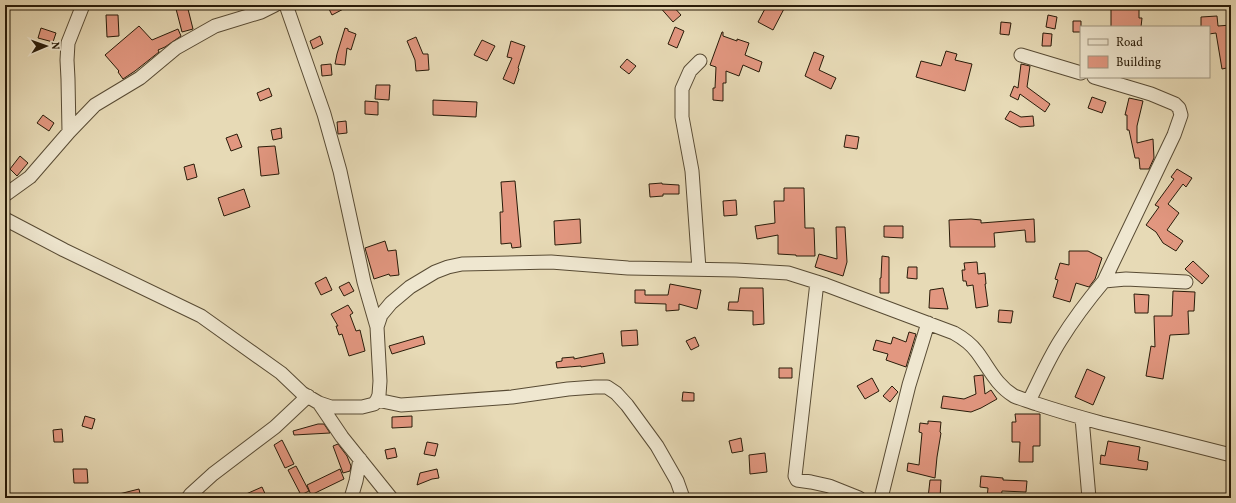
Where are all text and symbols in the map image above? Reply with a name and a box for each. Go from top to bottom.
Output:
north arrow [26,26,66,66]
legend [1080,26,1210,78]
text: Road [1116,35,1143,51]
text: N [47,41,62,50]
text: Building [1116,55,1161,71]

